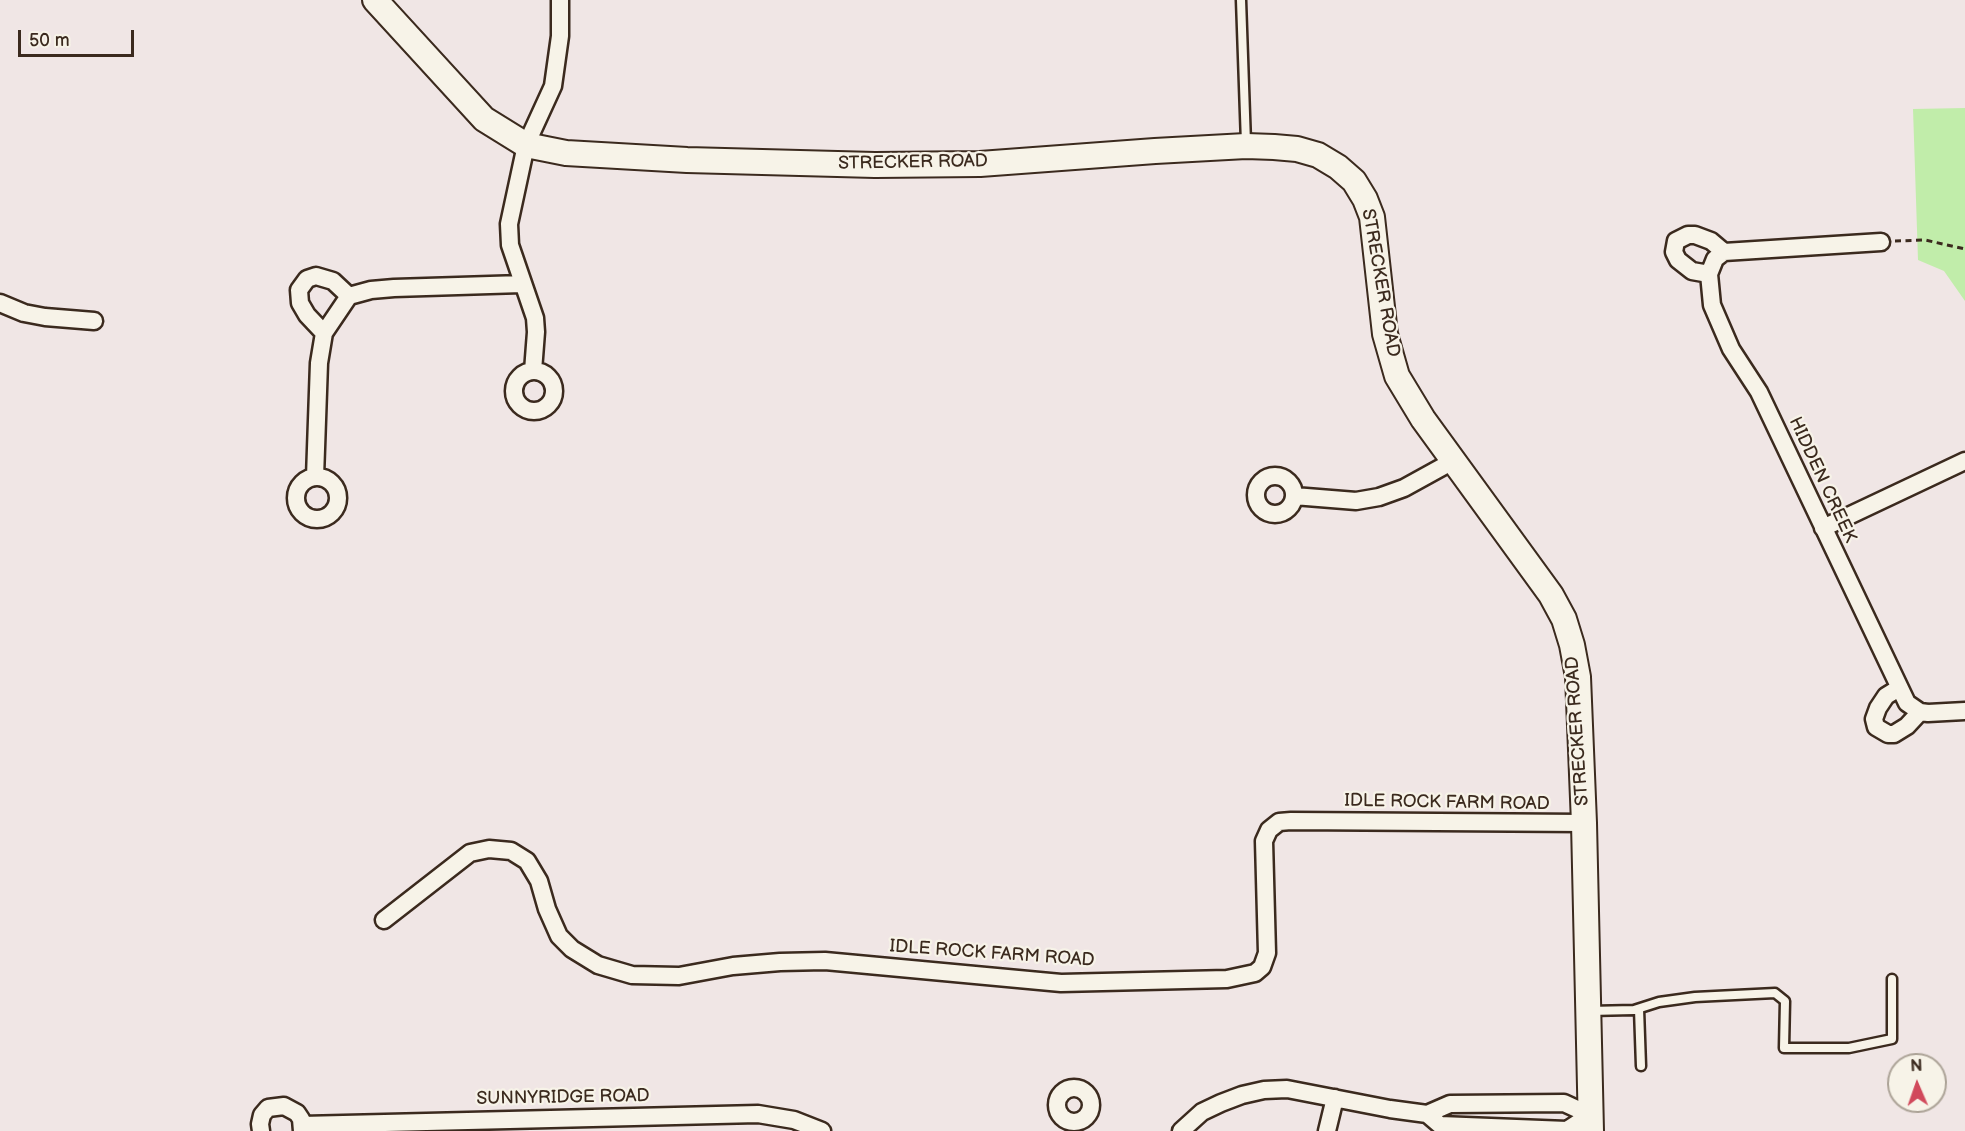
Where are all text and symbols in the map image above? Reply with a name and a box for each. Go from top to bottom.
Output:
scale bar [21,18,136,56]
text: 50 m [29,30,70,51]
street label: STRECKER ROAD [838,151,988,175]
street label: STRECKER ROAD [1356,207,1404,359]
street label: HIDDEN CREEK [1783,414,1861,546]
street label: STRECKER ROAD [1562,656,1594,806]
street label: IDLE ROCK FARM ROAD [1344,790,1550,816]
street label: IDLE ROCK FARM ROAD [889,936,1095,972]
north arrow [1887,1053,1947,1113]
text: N [1910,1057,1923,1076]
street label: SUNNYRIDGE ROAD [476,1086,650,1110]

